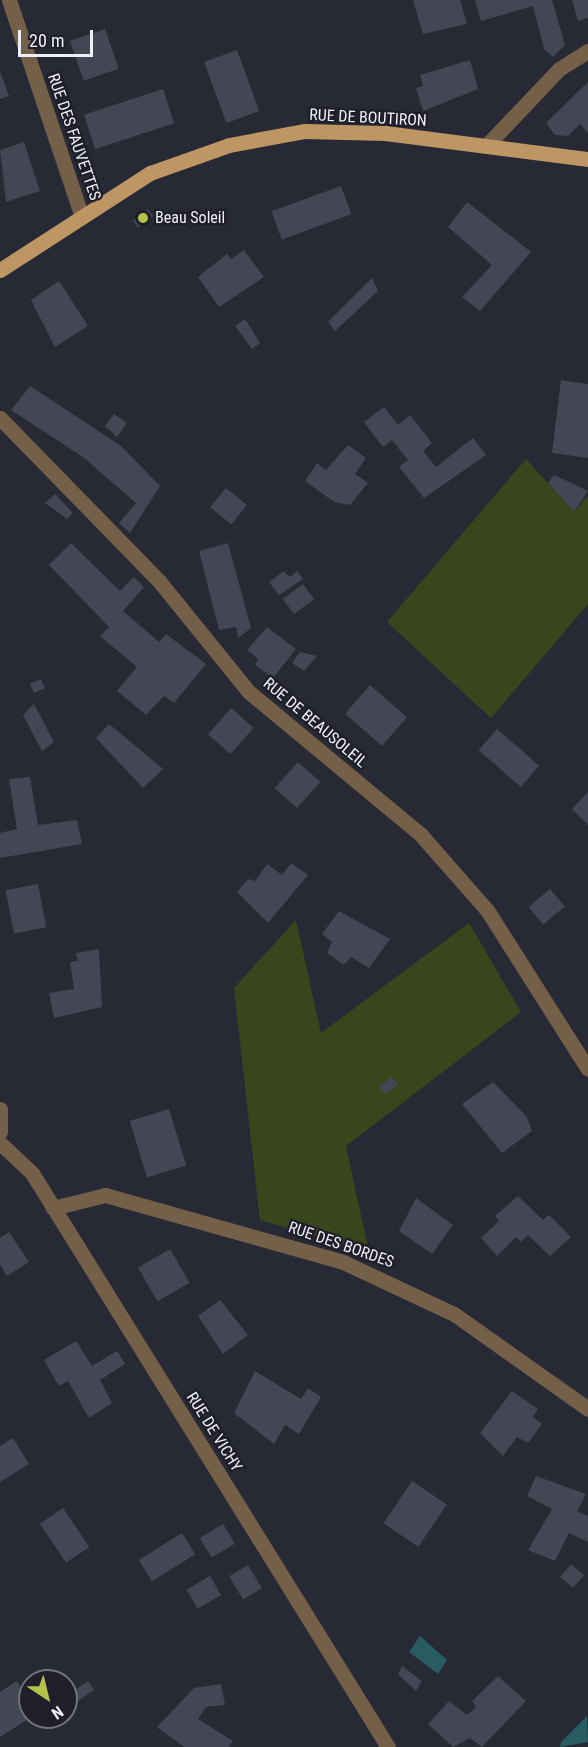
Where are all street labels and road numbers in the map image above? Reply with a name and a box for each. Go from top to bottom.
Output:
street label: RUE DES FAUVETTES [43,71,105,203]
street label: RUE DE BOUTIRON [309,105,427,131]
street label: RUE DE BEAUSOLEIL [259,674,371,772]
street label: RUE DES BORDES [286,1218,396,1272]
street label: RUE DE VICHY [182,1389,246,1475]

